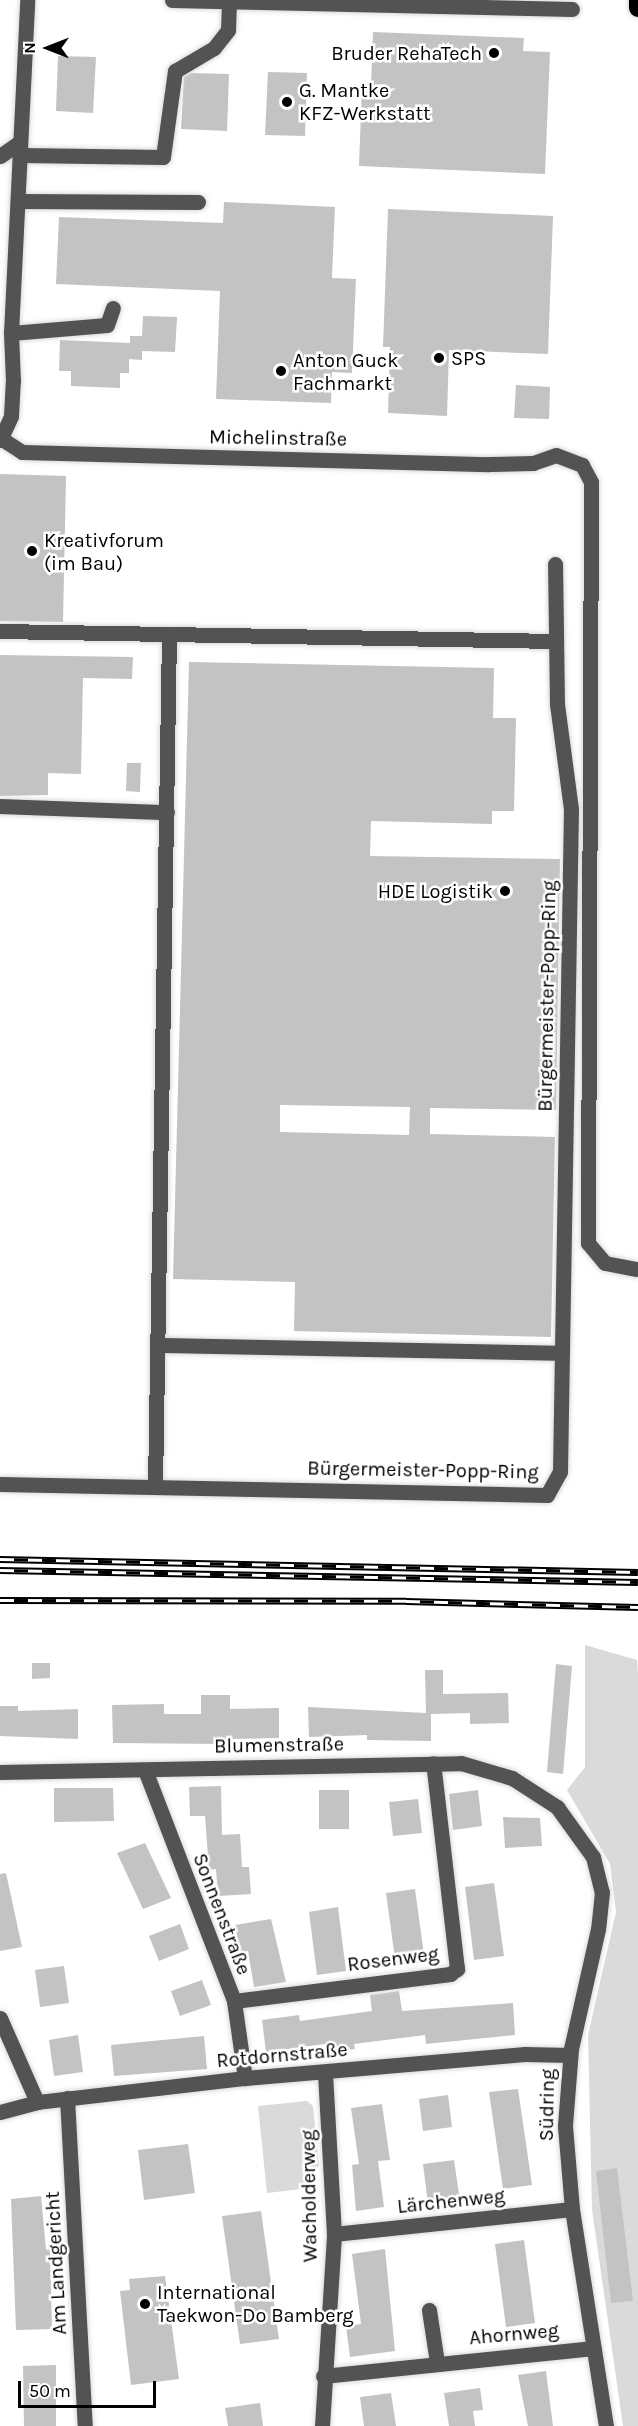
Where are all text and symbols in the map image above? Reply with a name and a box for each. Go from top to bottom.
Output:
north arrow [18,18,78,78]
place label: Bruder RehaTech [331,41,482,65]
text: N [20,42,39,54]
marker: Bruder RehaTech [487,46,501,60]
place label: G. Mantke KFZ-Werkstatt [299,78,431,125]
marker: G. Mantke KFZ-Werkstatt [280,95,294,109]
place label: SPS [451,346,486,370]
place label: Anton Guck Fachmarkt [293,348,398,395]
marker: SPS [432,351,446,365]
marker: Anton Guck Fachmarkt [274,364,288,378]
street label: Michelinstraße [209,425,347,451]
place label: Kreativforum (im Bau) [44,528,164,575]
marker: Kreativforum (im Bau) [25,544,39,558]
place label: HDE Logistik [378,879,493,903]
street label: Bürgermeister-Popp-Ring [533,880,561,1112]
marker: HDE Logistik [498,884,512,898]
street label: Bürgermeister-Popp-Ring [307,1456,539,1484]
street label: Blumenstraße [214,1732,344,1758]
street label: Sonnenstraße [188,1850,256,1978]
street label: Rosenweg [346,1941,440,1977]
street label: Rotdornstraße [215,2037,349,2073]
street label: Südring [534,2068,560,2142]
street label: Wacholderweg [296,2130,322,2262]
street label: Lärchenweg [396,2183,506,2219]
street label: Am Landgericht [40,2191,72,2335]
place label: International Taekwon-Do Bamberg [157,2280,354,2327]
marker: International Taekwon-Do Bamberg [138,2297,152,2311]
street label: Ahornweg [468,2318,560,2350]
scale bar [21,2369,159,2407]
text: 50 m [29,2380,71,2402]

